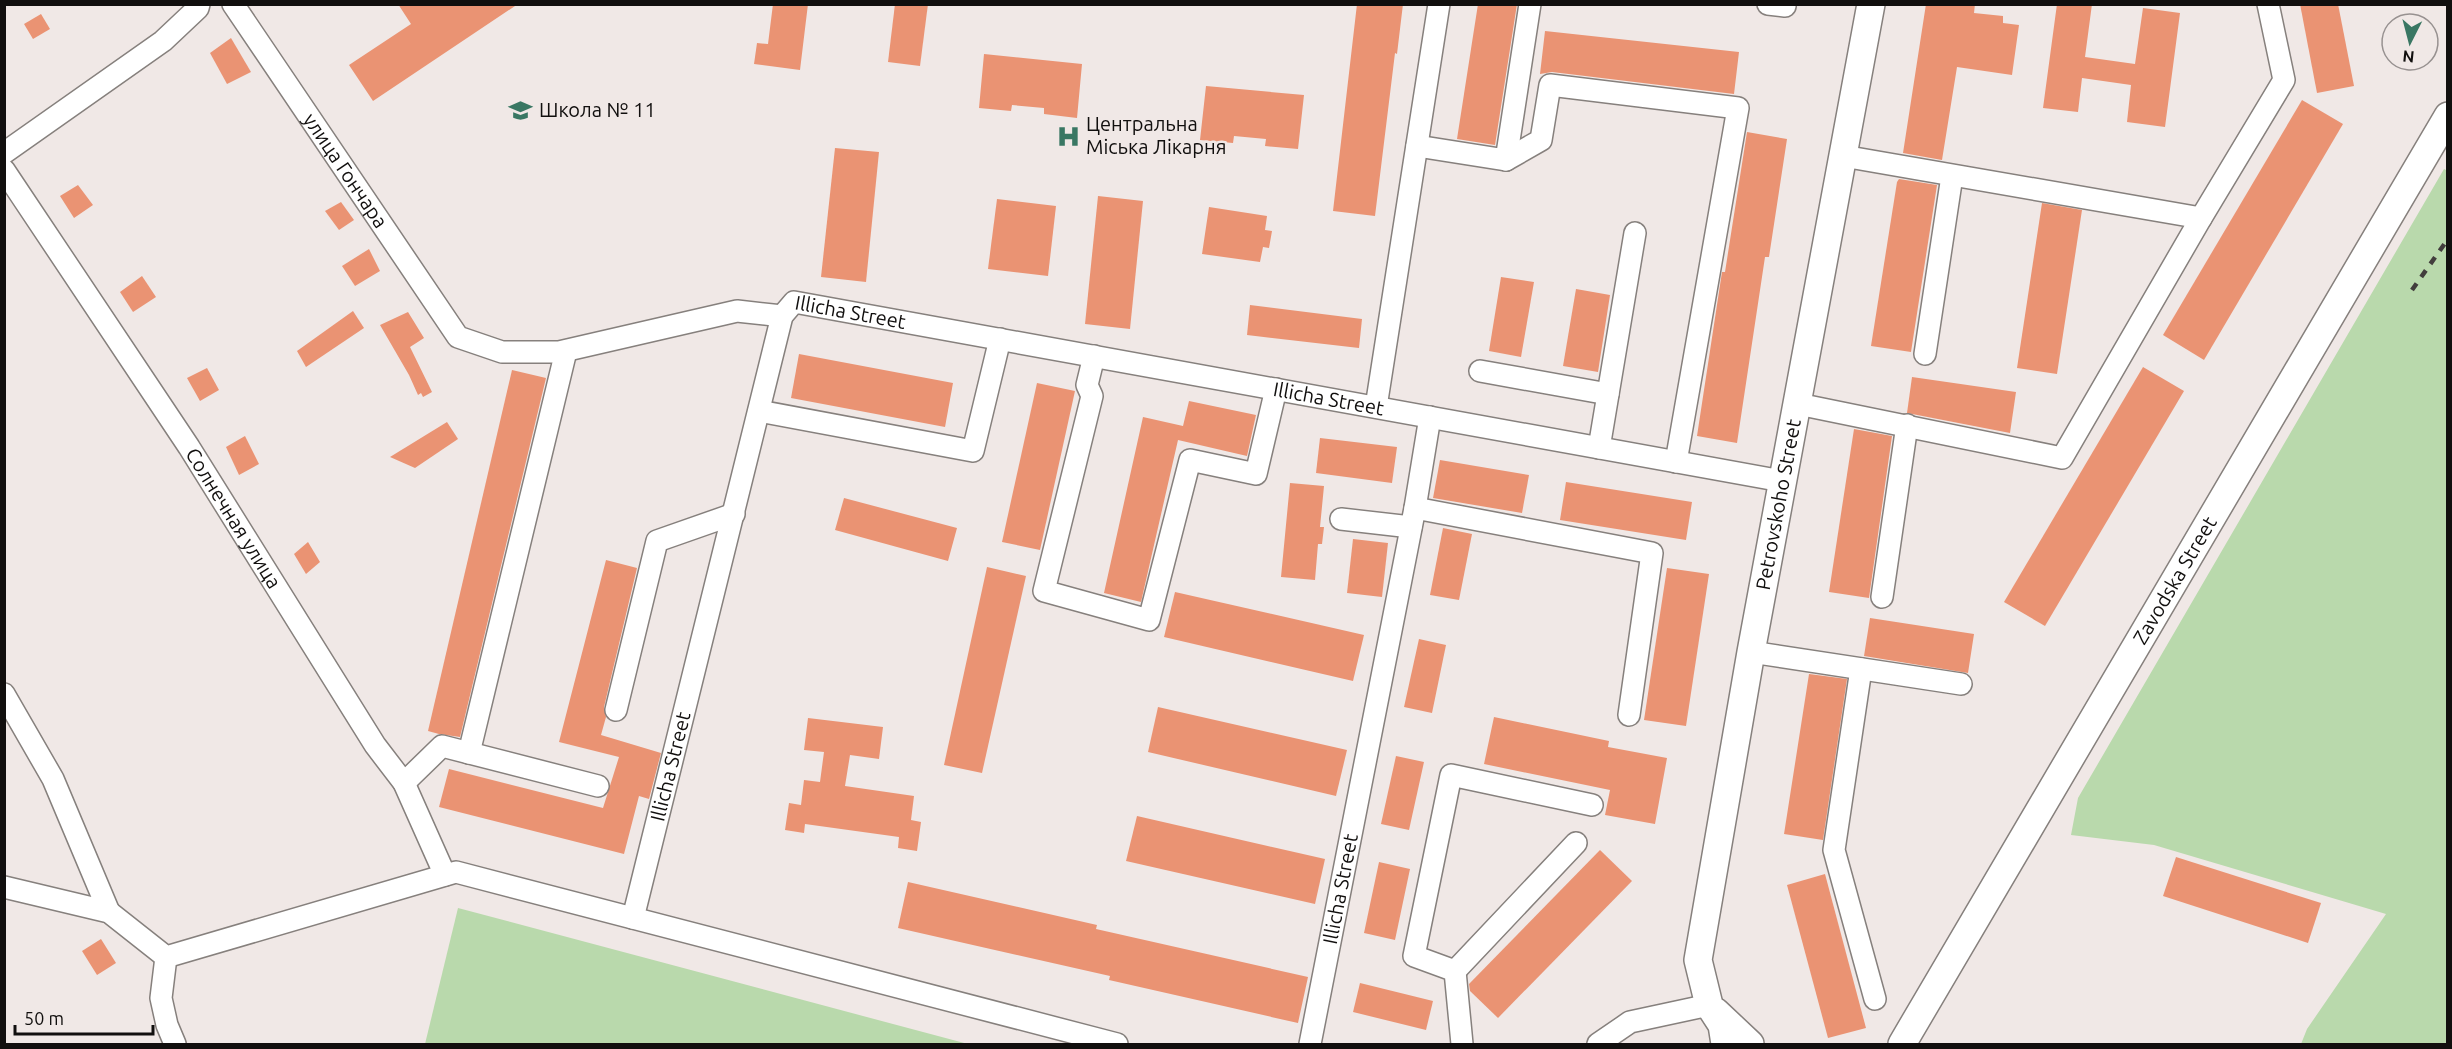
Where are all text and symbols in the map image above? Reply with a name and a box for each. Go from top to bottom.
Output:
north arrow [2380,12,2440,72]
text: N [2402,47,2415,66]
school or university icon: Школа № 11 [508,97,534,123]
place label: Школа № 11 [539,98,656,121]
street label: улица Гончара [299,109,393,232]
place label: Центральна Міська Лікарня [1086,112,1226,158]
hospital icon: Центральна Міська Лікарня [1055,123,1081,149]
street label: Illicha Street [793,290,908,333]
street label: Illicha Street [1272,377,1386,420]
street label: Petrovskoho Street [1751,417,1805,592]
street label: Солнечная улица [181,444,286,592]
street label: Zavodska Street [2128,512,2221,648]
street label: Illicha Street [645,709,695,824]
street label: Illicha Street [1318,832,1362,946]
scale bar [15,998,153,1036]
text: 50 m [24,1008,64,1028]

